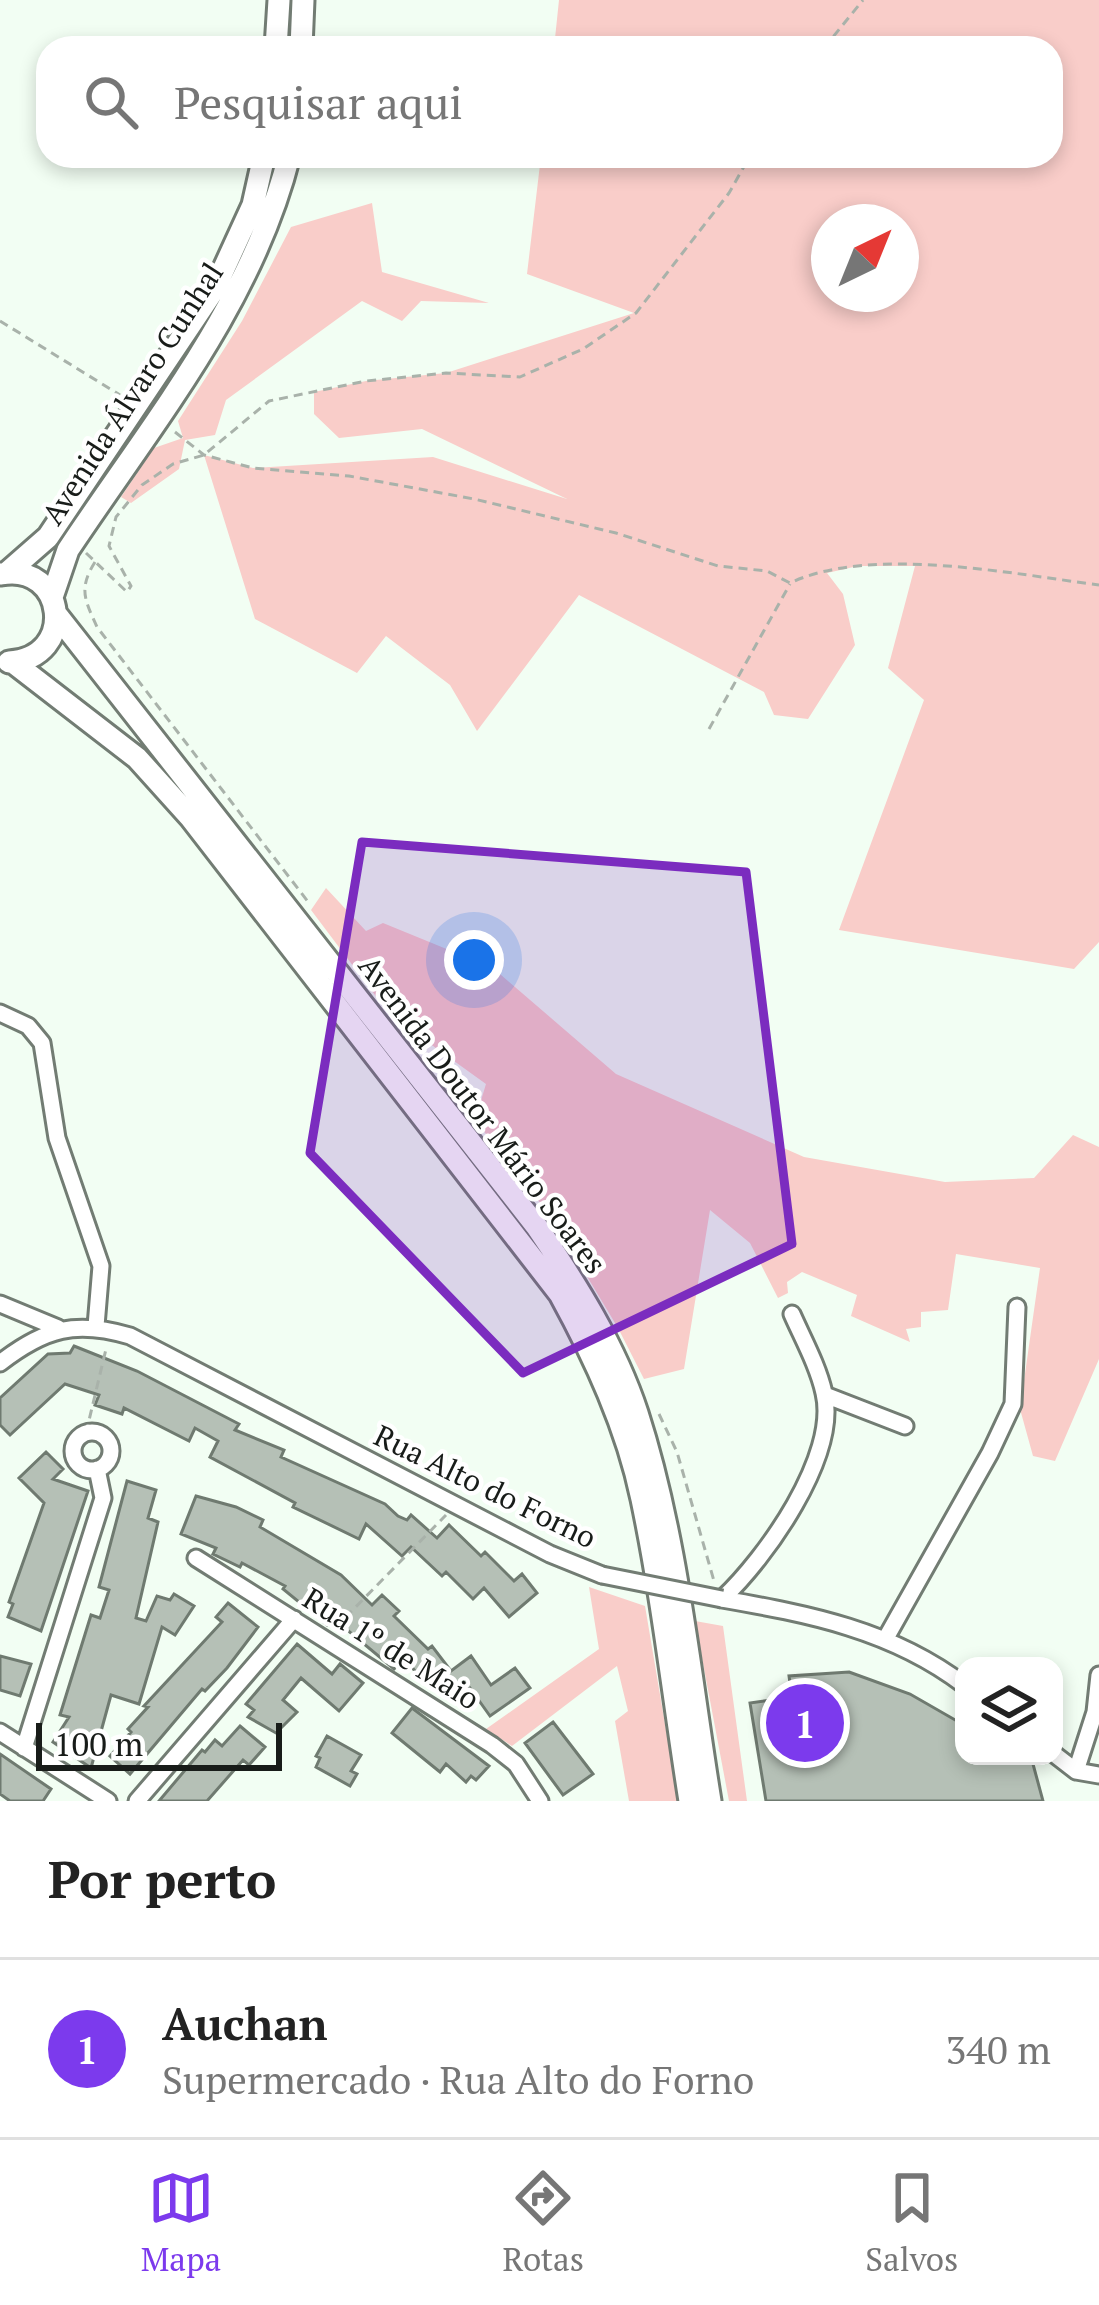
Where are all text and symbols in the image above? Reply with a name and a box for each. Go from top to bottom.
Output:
search box [36,36,1063,168]
icon: search [78,69,144,135]
text: Pesquisar aqui [174,72,463,132]
north arrow [811,204,919,312]
street label: Avenida Álvaro Cunhal [32,255,232,532]
your location [444,930,504,990]
street label: Avenida Doutor Mário Soares [350,947,616,1282]
street label: Rua Alto do Forno [368,1415,603,1557]
street label: Rua 1º de Maio [296,1578,487,1718]
map controls [955,1657,1063,1765]
button: layers [955,1657,1063,1765]
pin: 1 [766,1678,844,1768]
scale bar [36,1717,282,1770]
text: 100 m [54,1722,143,1765]
text: Por perto [48,1845,276,1913]
text: Auchan [162,1993,327,2053]
text: 1 [76,2023,98,2075]
text: 340 m [946,2023,1051,2075]
text: Supermercado · Rua Alto do Forno [162,2053,754,2105]
tab: Mapa [141,2165,221,2280]
tab: Rotas [503,2165,584,2280]
tab: Salvos [865,2165,958,2280]

